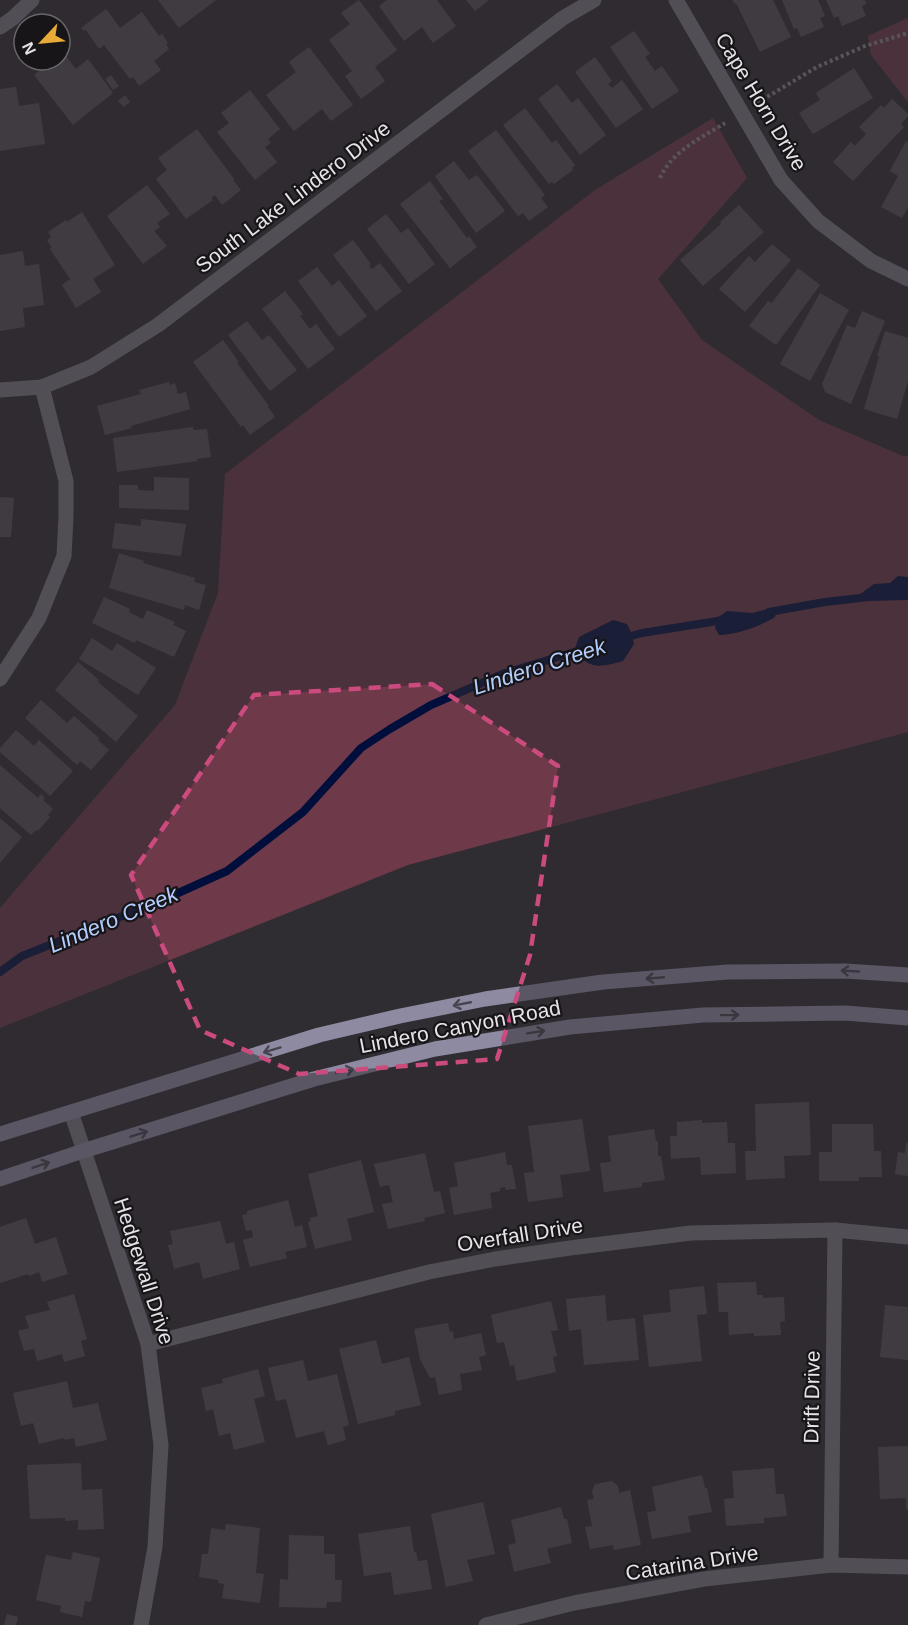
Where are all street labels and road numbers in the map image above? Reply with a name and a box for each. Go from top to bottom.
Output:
street label: Cape Horn Drive [711,29,812,175]
street label: South Lake Lindero Drive [191,116,394,277]
street label: Lindero Canyon Road [357,996,562,1057]
street label: Hedgewall Drive [110,1195,179,1347]
street label: Overfall Drive [455,1213,585,1256]
street label: Drift Drive [799,1350,824,1444]
street label: Catarina Drive [624,1541,760,1584]

